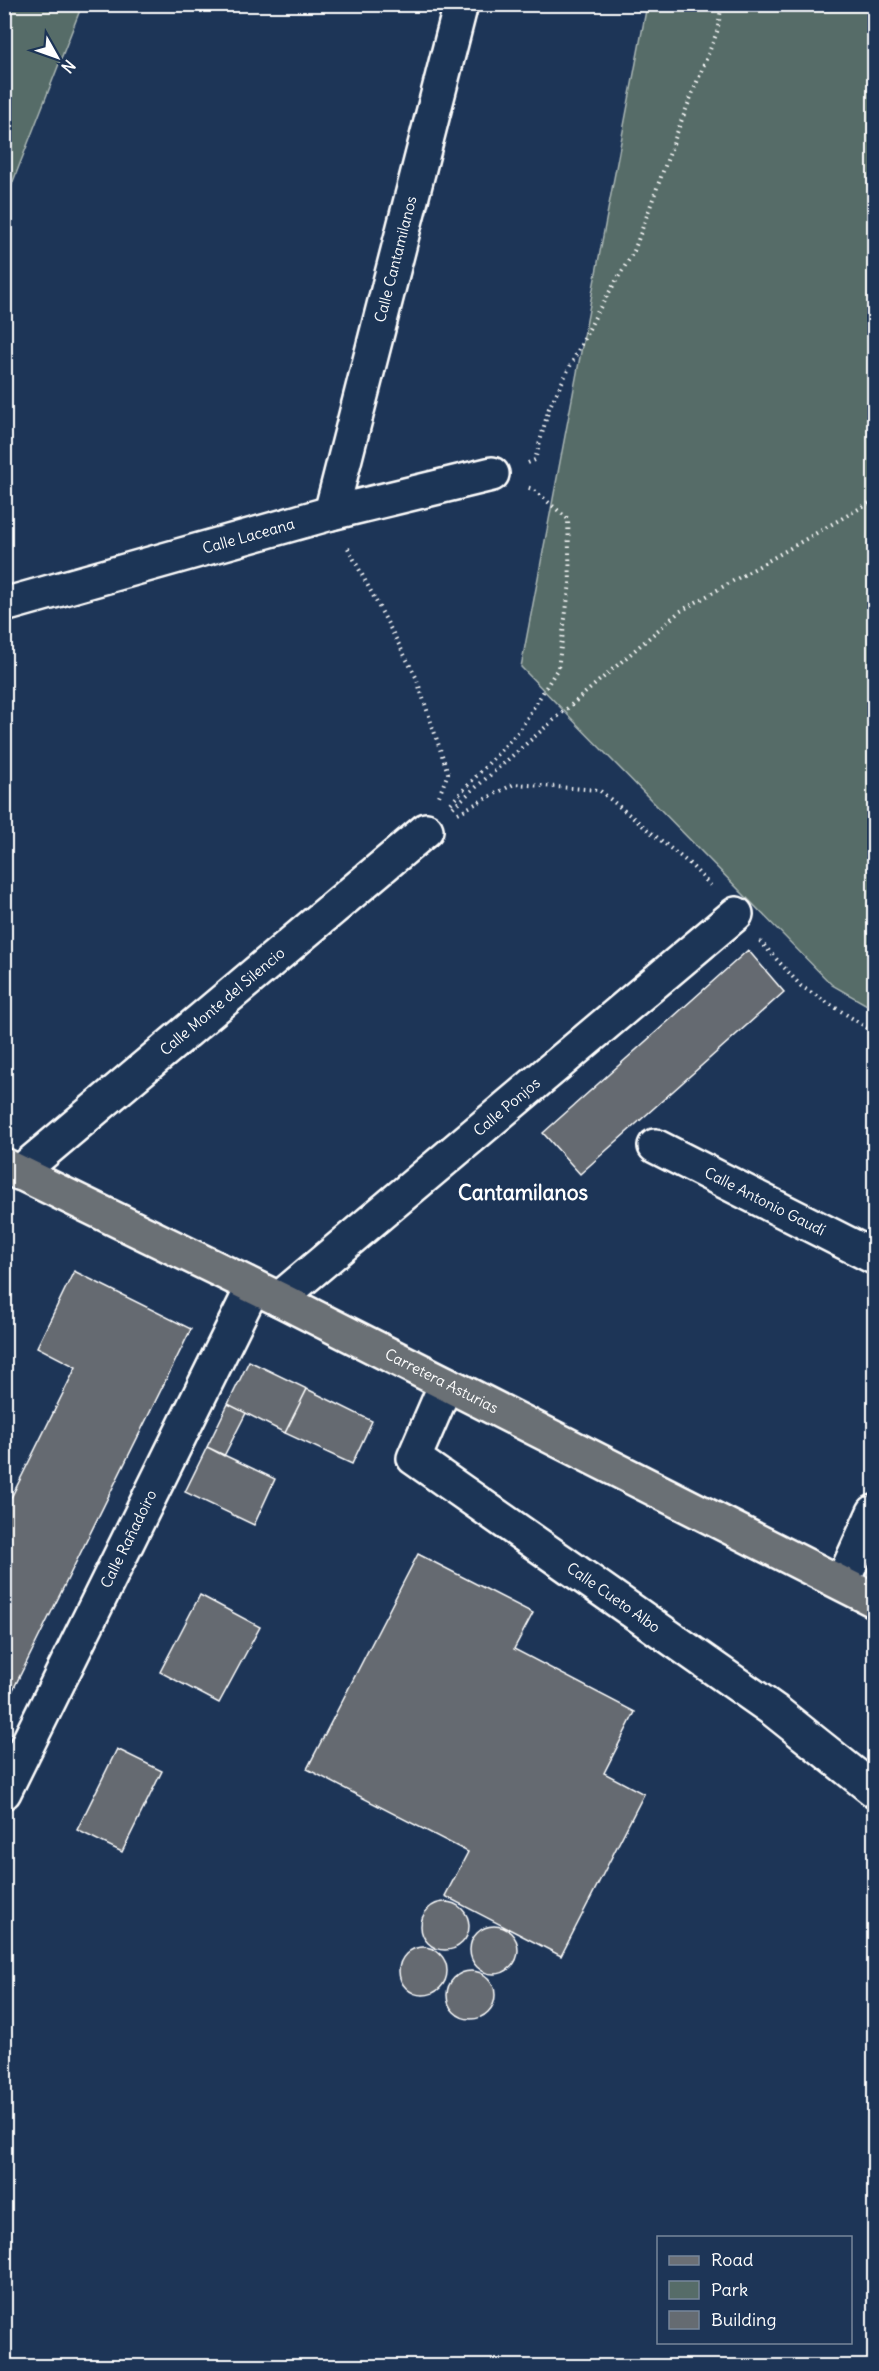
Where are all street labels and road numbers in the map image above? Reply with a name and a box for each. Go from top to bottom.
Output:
street label: Calle Cantamilanos [370,194,421,324]
street label: Calle Laceana [200,514,297,558]
street label: Calle Monte del Silencio [156,943,288,1059]
street label: Calle Ponjos [469,1073,544,1140]
street label: Calle Antonio Gaudí [701,1163,828,1240]
street label: Carretera Asturias [382,1344,502,1417]
street label: Calle Rañadoiro [96,1487,160,1591]
street label: Calle Cueto Albo [563,1558,664,1637]

